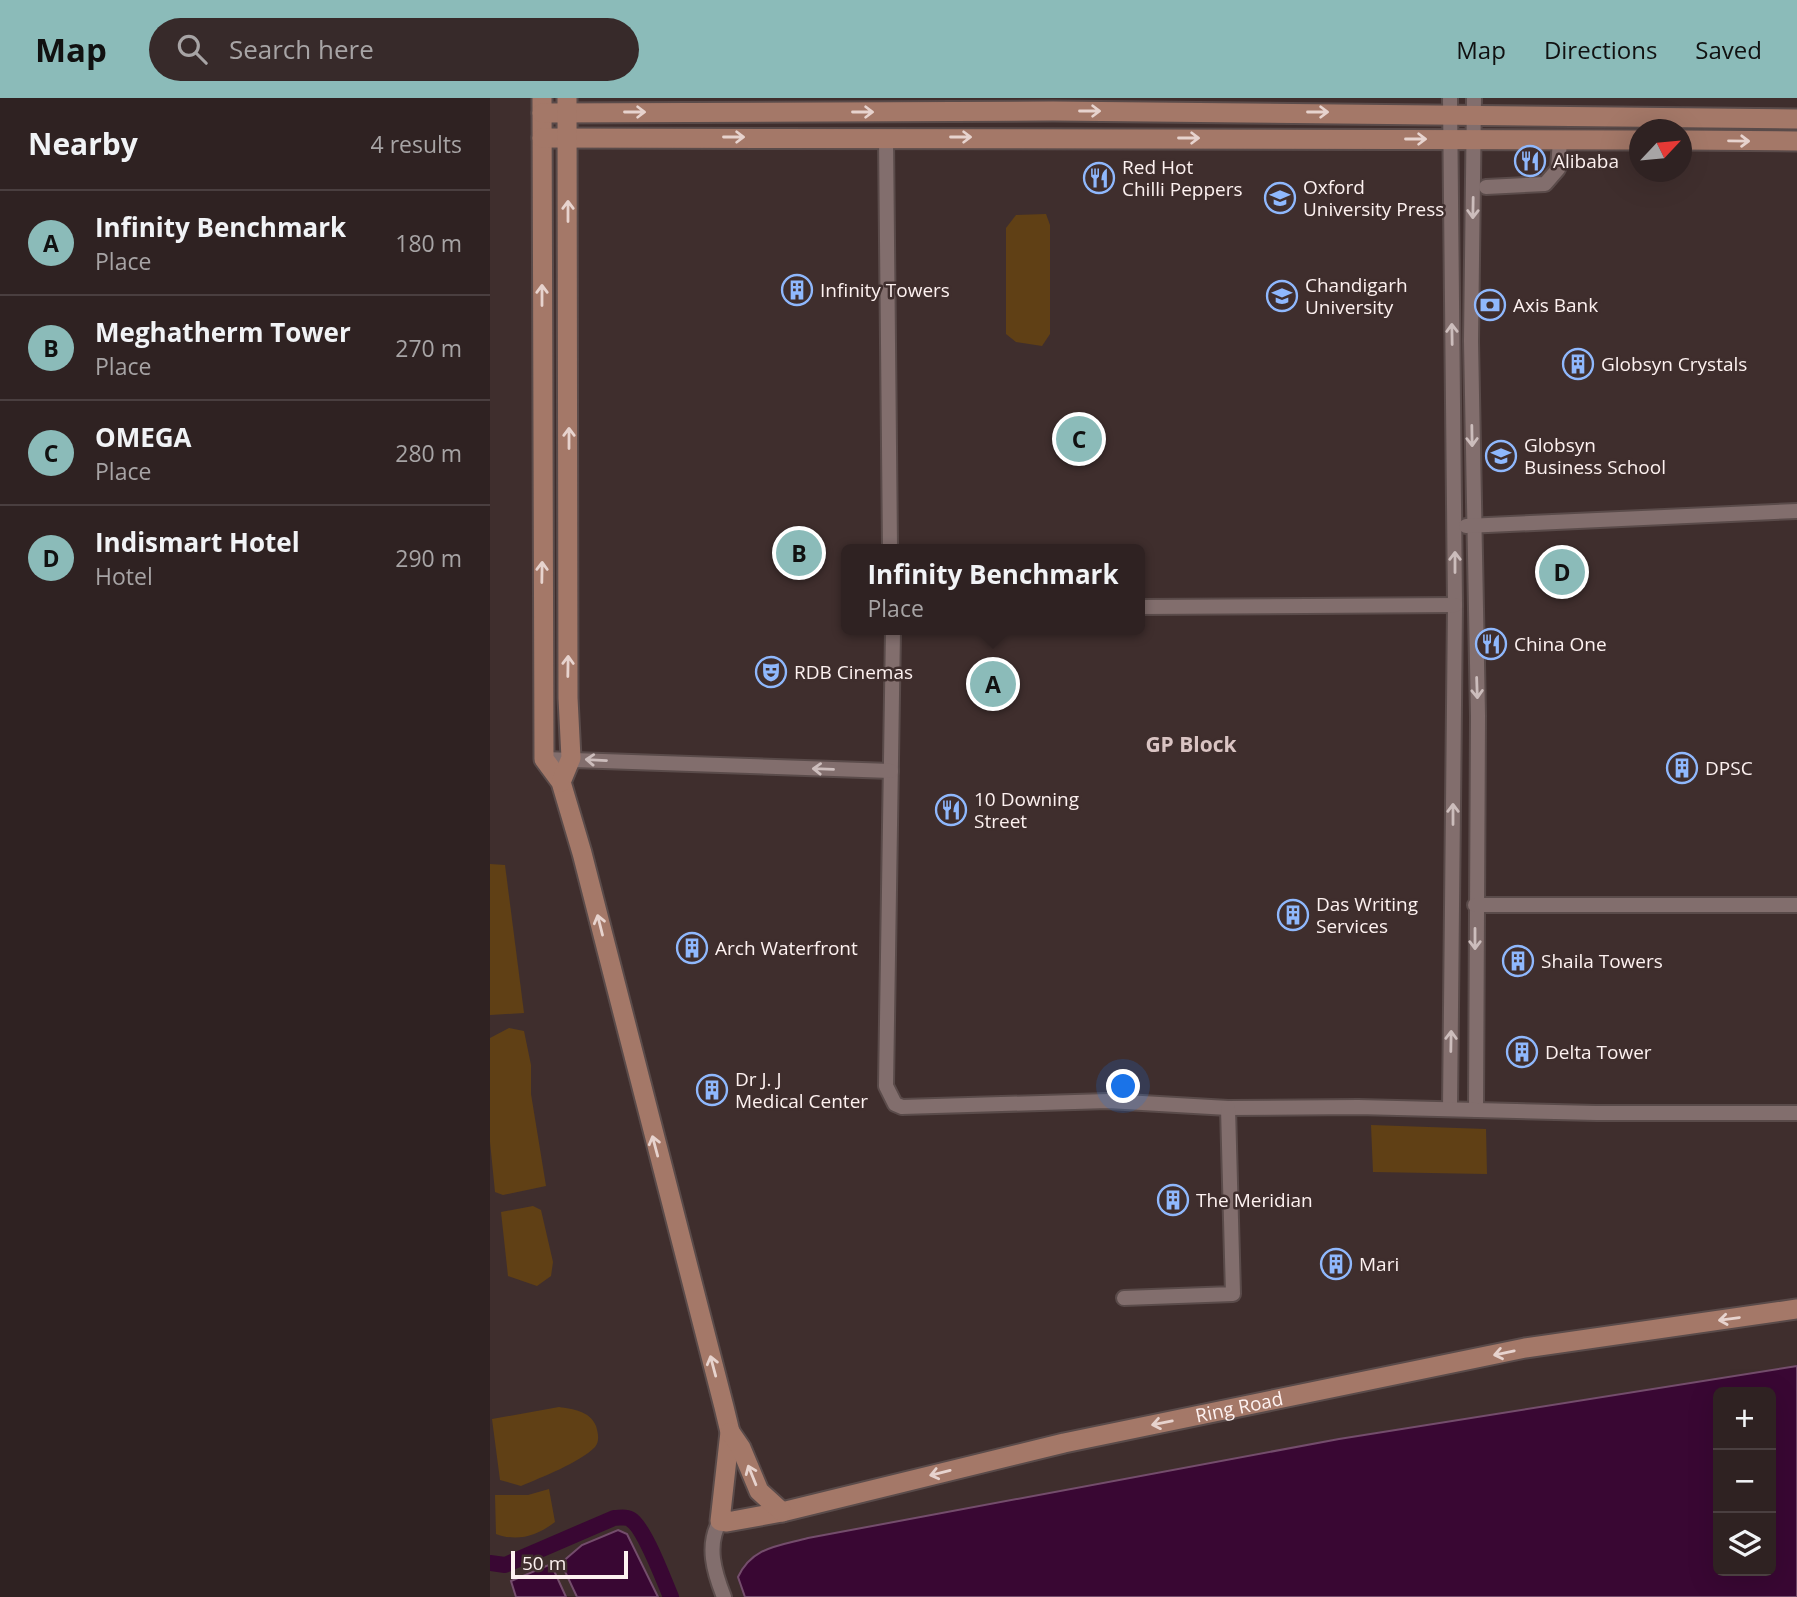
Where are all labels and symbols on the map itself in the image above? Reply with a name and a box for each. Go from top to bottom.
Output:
one-way arrow [1079,104,1102,118]
one-way arrow [624,105,647,119]
one-way arrow [851,105,874,119]
one-way arrow [1306,105,1329,119]
north arrow [1629,119,1692,182]
one-way arrow [722,130,745,144]
one-way arrow [949,130,972,144]
one-way arrow [1177,131,1200,145]
one-way arrow [1404,132,1427,146]
one-way arrow [1727,134,1750,148]
restaurant icon: Alibaba [1513,144,1547,178]
place label: Alibaba [1553,148,1619,174]
place label: Red Hot Chilli Peppers [1122,154,1243,202]
restaurant icon: Red Hot Chilli Peppers [1082,161,1116,195]
place label: Oxford University Press [1303,174,1444,222]
school or university icon: Oxford University Press [1263,181,1297,215]
one-way arrow [1466,196,1479,219]
one-way arrow [561,200,575,223]
place label: Chandigarh University [1305,272,1408,320]
building icon: Infinity Towers [780,273,814,307]
place label: Infinity Towers [820,277,950,303]
school or university icon: Chandigarh University [1265,279,1299,313]
one-way arrow [536,284,549,307]
bank icon: Axis Bank [1473,288,1507,322]
place label: Axis Bank [1513,292,1598,318]
one-way arrow [1445,323,1458,346]
building icon: Globsyn Crystals [1561,347,1595,381]
place label: Globsyn Crystals [1601,351,1747,377]
pin: C [1056,413,1102,465]
one-way arrow [1465,424,1478,447]
one-way arrow [562,427,576,450]
place label: Globsyn Business School [1524,432,1666,480]
school or university icon: Globsyn Business School [1484,439,1518,473]
pin: B [776,527,822,579]
pin: D [1539,546,1585,598]
one-way arrow [1448,551,1462,574]
one-way arrow [536,560,549,583]
restaurant icon: China One [1474,627,1508,661]
place label: China One [1514,631,1607,657]
one-way arrow [561,654,575,677]
theatre icon: RDB Cinemas [754,655,788,689]
pin: A [970,658,1016,710]
place label: RDB Cinemas [794,659,913,685]
one-way arrow [1471,676,1484,699]
district label: GP Block [1145,730,1238,758]
building icon: DPSC [1665,751,1699,785]
one-way arrow [585,753,608,766]
place label: DPSC [1705,755,1753,781]
one-way arrow [812,762,835,775]
place label: 10 Downing Street [974,786,1079,834]
restaurant icon: 10 Downing Street [934,793,968,827]
one-way arrow [1446,803,1460,826]
place label: Das Writing Services [1316,891,1418,939]
building icon: Das Writing Services [1276,898,1310,932]
one-way arrow [593,914,606,937]
one-way arrow [1468,928,1482,951]
building icon: Arch Waterfront [675,931,709,965]
place label: Arch Waterfront [715,935,858,961]
building icon: Shaila Towers [1501,944,1535,978]
place label: Shaila Towers [1541,948,1663,974]
one-way arrow [1444,1030,1458,1053]
building icon: Delta Tower [1505,1035,1539,1069]
place label: Delta Tower [1545,1039,1652,1065]
place label: Dr J. J Medical Center [735,1066,868,1114]
your location [1106,1069,1140,1103]
building icon: Dr J. J Medical Center [695,1073,729,1107]
one-way arrow [648,1135,661,1158]
building icon: The Meridian [1156,1183,1190,1217]
place label: The Meridian [1196,1187,1313,1213]
building icon: Mari [1319,1247,1353,1281]
place label: Mari [1359,1251,1399,1277]
one-way arrow [1719,1313,1741,1326]
one-way arrow [1493,1346,1516,1360]
one-way arrow [706,1355,719,1378]
street label: Ring Road [1193,1385,1285,1429]
one-way arrow [1151,1417,1174,1430]
one-way arrow [745,1465,758,1486]
one-way arrow [929,1467,952,1481]
scale bar [511,1548,628,1580]

